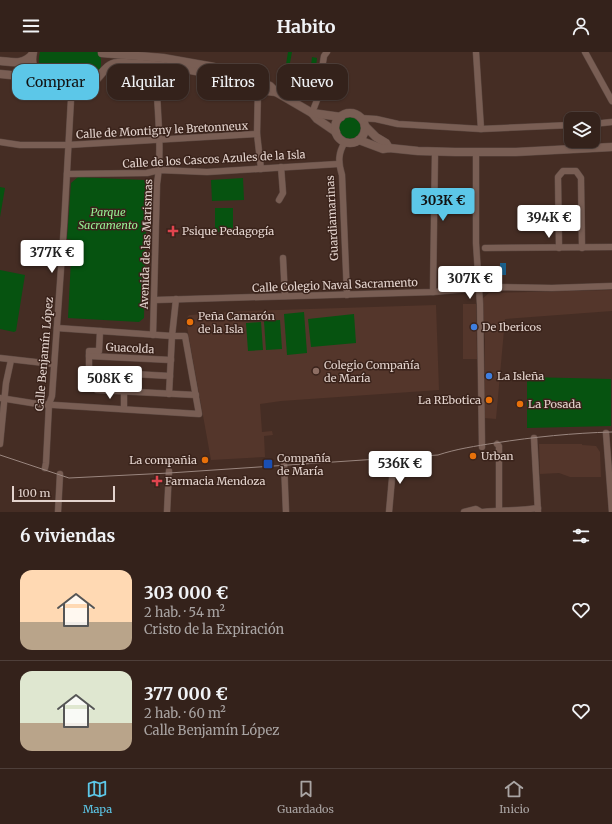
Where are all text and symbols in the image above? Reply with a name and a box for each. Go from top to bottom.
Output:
icon: menu [20,15,42,37]
text: Habito [276,15,336,38]
icon: person [570,15,592,37]
chip: Comprar [12,64,99,100]
chip: Alquilar [107,64,189,100]
chip: Filtros [197,64,269,100]
chip: Nuevo [277,64,348,100]
map controls [564,112,600,148]
button: layers [564,112,600,148]
street label: Calle de Montigny le Bretonneux [76,118,249,141]
street label: Calle de los Cascos Azules de la Isla [122,147,306,171]
street label: Guardiamarinas [323,175,341,261]
street label: Avenida de las Marismas [137,179,155,310]
pin: 303K € [410,188,476,222]
text: 303K € [421,192,465,209]
park label: Parque Sacramento [78,205,138,232]
pin: 394K € [516,205,582,239]
text: 394K € [526,209,572,226]
place label: Psique Pedagogía [182,224,274,238]
marker: Psique Pedagogía [167,225,179,237]
pin: 377K € [19,240,85,274]
text: 377K € [30,244,74,261]
pin: 307K € [437,266,503,300]
text: 307K € [447,270,493,287]
street label: Calle Colegio Naval Sacramento [252,275,419,295]
street label: Calle Benjamín López [32,296,56,412]
place label: Peña Camarón de la Isla [198,309,275,336]
marker: Peña Camarón de la Isla [185,317,195,327]
place label: De Ibericos [482,320,541,334]
marker: De Ibericos [469,322,479,332]
street label: Guacolda [105,340,155,356]
place label: Colegio Compañía de María [324,358,420,385]
pin: 508K € [77,366,143,400]
marker: Colegio Compañía de María [311,366,321,376]
place label: La Isleña [497,369,544,383]
text: 508K € [87,370,133,387]
marker: La Isleña [484,371,494,381]
place label: La REbotica [418,393,481,407]
marker: La REbotica [484,395,494,405]
place label: La Posada [528,397,581,411]
marker: La Posada [515,399,525,409]
place label: Urban [481,449,514,463]
place label: Compañía de María [277,451,331,478]
pin: 536K € [367,451,433,485]
marker: Urban [468,451,478,461]
place label: La compañia [129,453,197,467]
marker: La compañia [200,455,210,465]
text: 536K € [378,455,422,472]
marker: Compañía de María [262,458,274,470]
place label: Farmacia Mendoza [165,474,266,488]
marker: Farmacia Mendoza [152,476,162,486]
scale bar [12,484,115,503]
text: 100 m [18,486,50,500]
text: 6 viviendas [20,525,115,547]
icon: filters [570,525,592,547]
text: 303 000 € [144,582,228,604]
icon: home [52,586,100,634]
icon: heart [570,599,592,621]
text: 2 hab. · 54 m² [144,604,225,621]
text: Cristo de la Expiración [144,621,284,638]
text: 377 000 € [144,683,228,705]
icon: home [52,687,100,735]
icon: heart [570,700,592,722]
text: 2 hab. · 60 m² [144,705,226,722]
text: Calle Benjamín López [144,722,279,739]
tab: Mapa [83,778,112,816]
tab: Guardados [277,778,334,816]
tab: Inicio [499,778,529,816]

